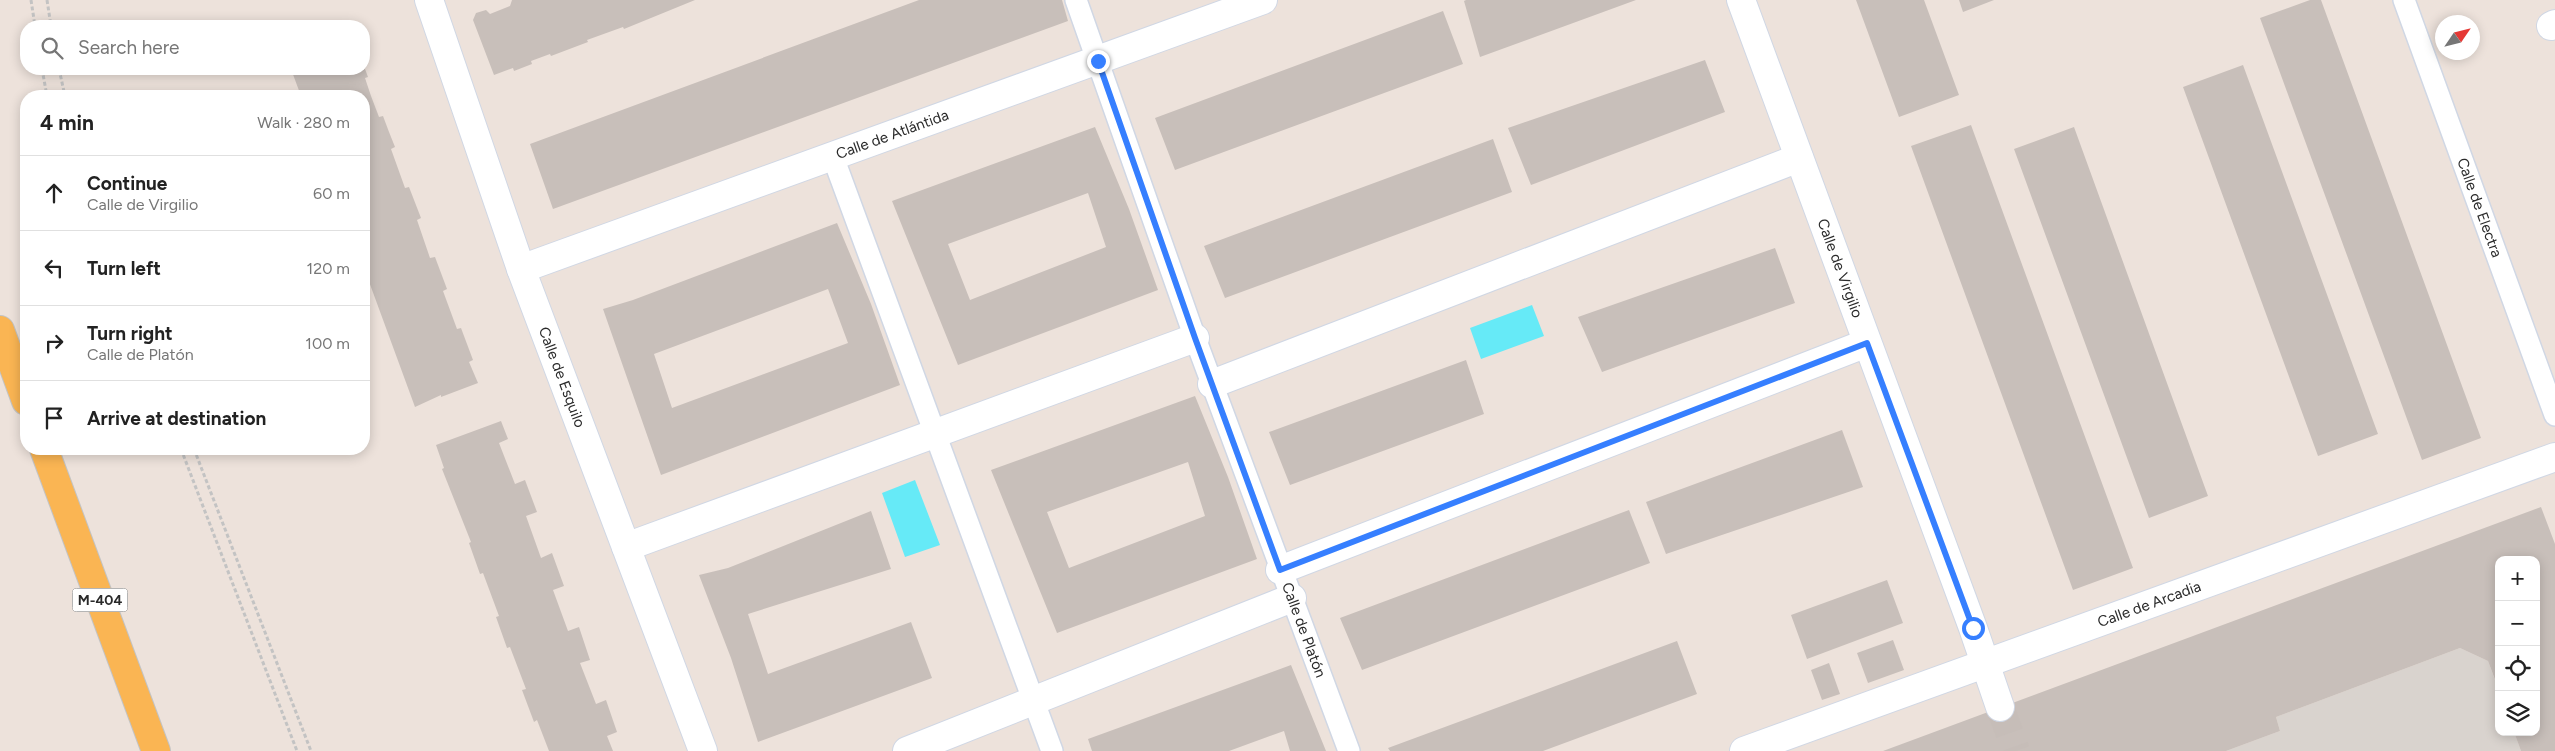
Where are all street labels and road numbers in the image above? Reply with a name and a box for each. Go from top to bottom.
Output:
street label: Calle de Atlántida [834,106,951,163]
street label: Calle de Electra [2453,155,2506,260]
street label: Calle de Virgilio [1814,216,1867,321]
street label: Calle de Esquilo [535,324,589,430]
street label: Calle de Arcadia [2095,577,2203,631]
street label: Calle de Platón [1278,580,1330,680]
road number: M-404 [72,588,128,612]

